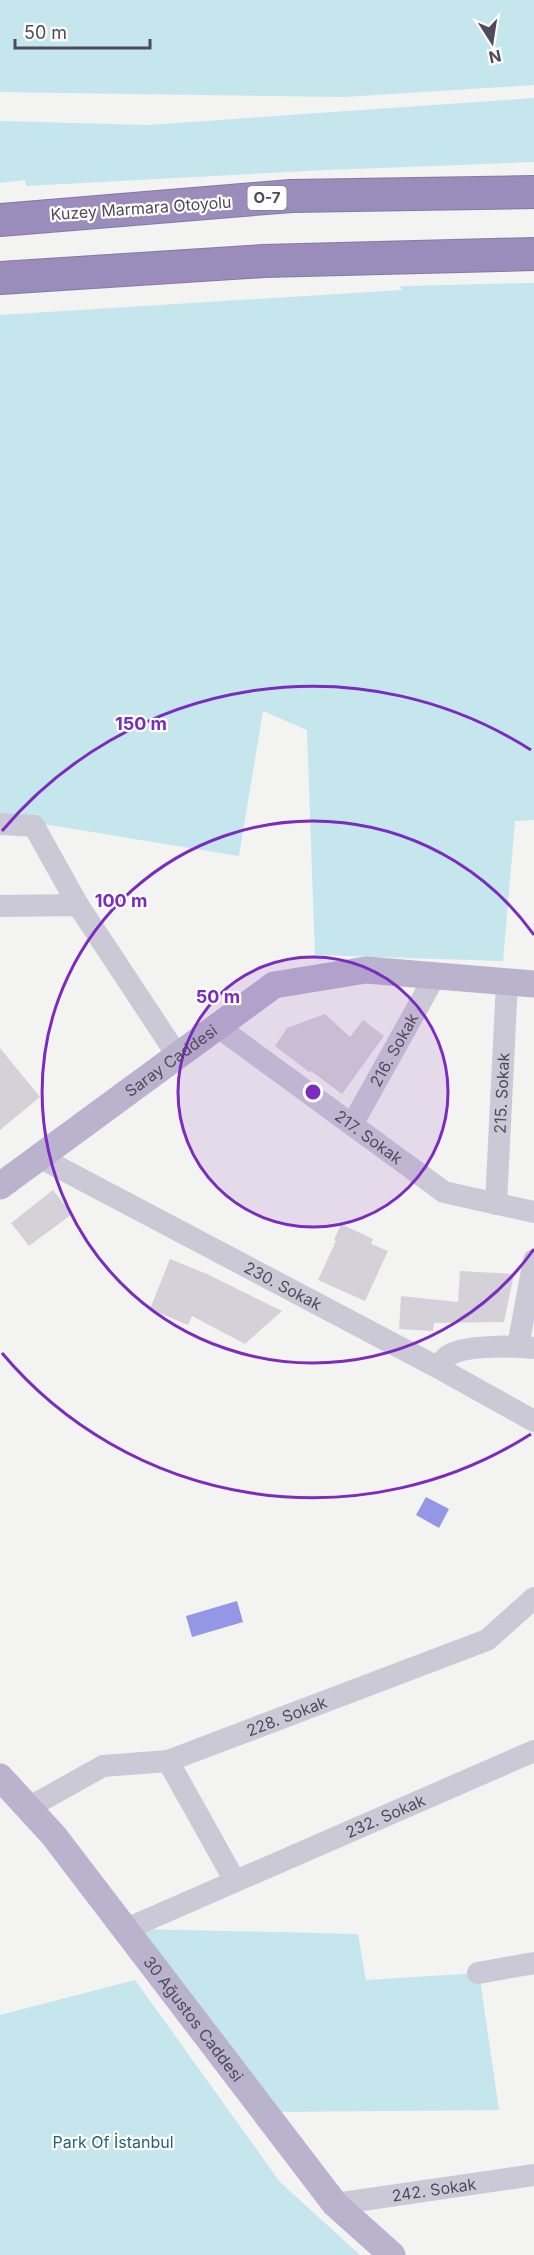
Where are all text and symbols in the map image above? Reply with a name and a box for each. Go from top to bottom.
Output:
scale bar [15,12,150,50]
north arrow [462,12,522,72]
text: 50 m [24,22,67,43]
text: N [487,46,503,68]
road number: O-7 [248,186,286,210]
street label: Kuzey Marmara Otoyolu [50,192,232,224]
text: 150 m [115,713,167,734]
text: 100 m [95,890,147,911]
text: 50 m [196,986,240,1007]
street label: 216. Sokak [365,1009,422,1090]
street label: Saray Caddesi [121,1020,221,1101]
street label: 215. Sokak [489,1052,513,1134]
centre of rings [303,1082,323,1102]
street label: 217. Sokak [331,1106,407,1168]
street label: 230. Sokak [241,1257,325,1315]
street label: 228. Sokak [244,1692,330,1740]
street label: 232. Sokak [342,1790,428,1842]
street label: 30 Ağustos Caddesi [139,1952,248,2086]
park label: Park Of İstanbul [52,2132,174,2152]
street label: 242. Sokak [390,2174,478,2206]

